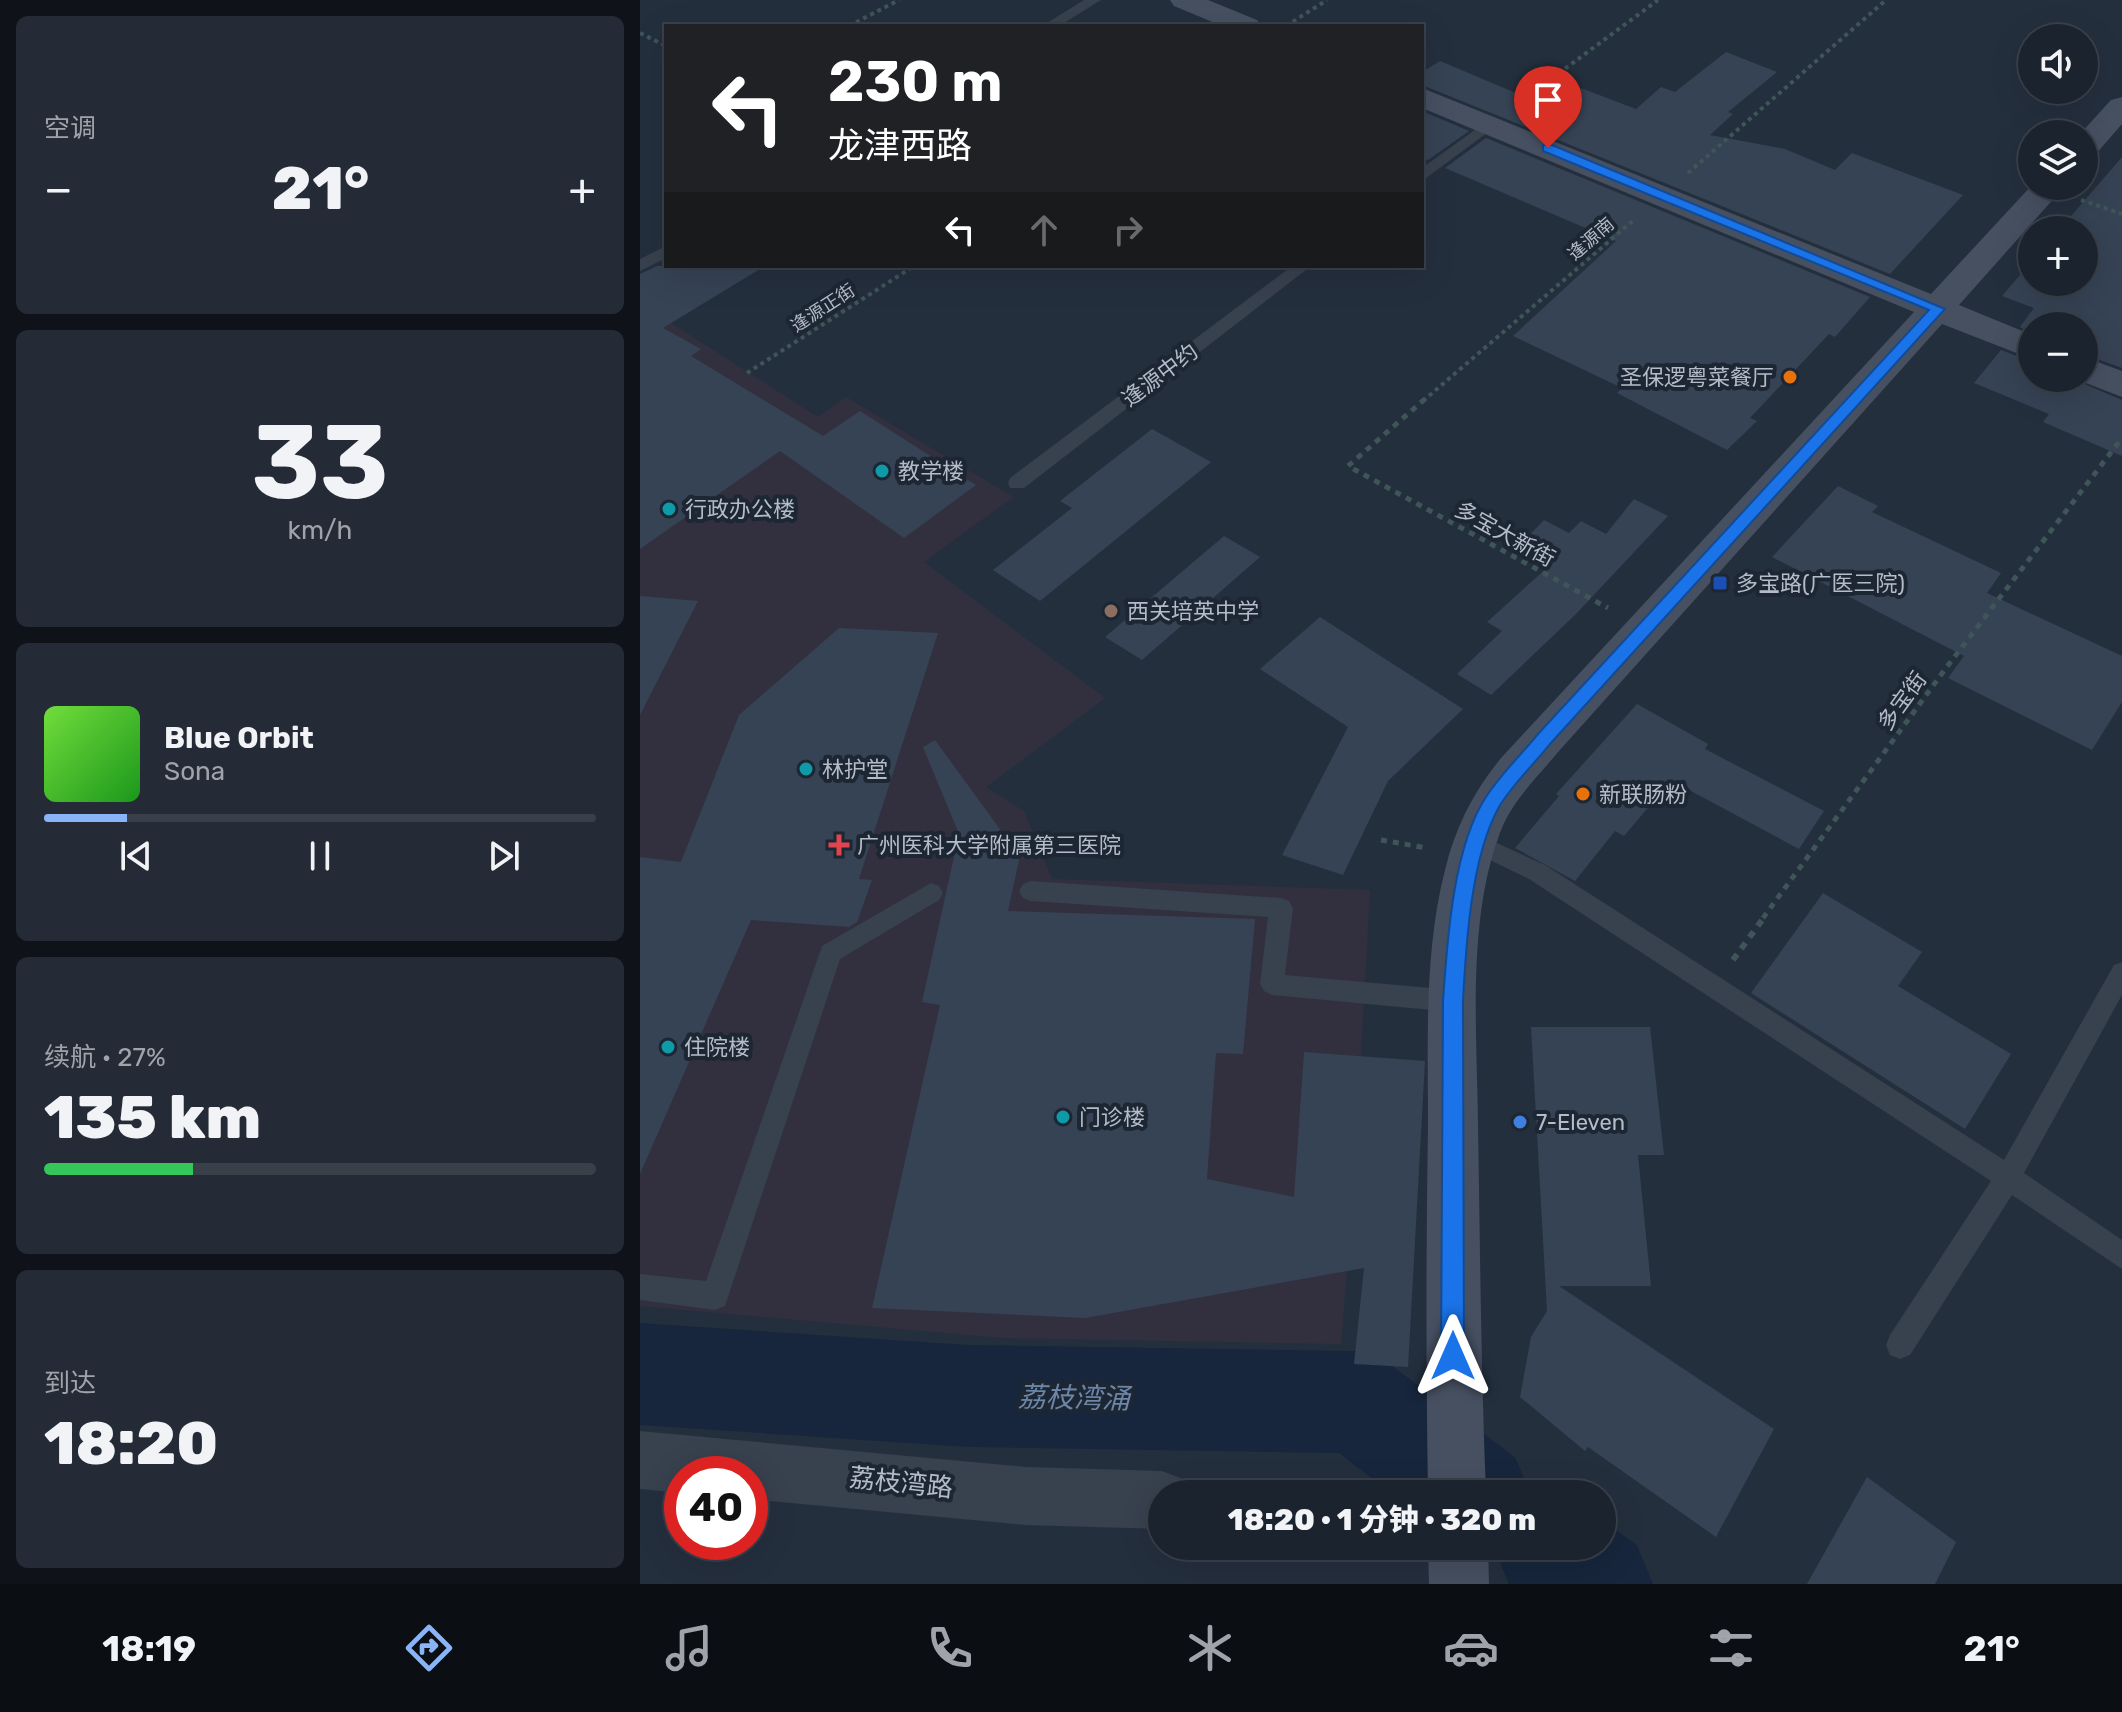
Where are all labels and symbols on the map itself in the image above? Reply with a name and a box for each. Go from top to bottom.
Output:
pin [1514,66,1582,148]
street label: 逢源南 [1563,213,1619,265]
street label: 逢源正街 [787,279,859,337]
street label: 逢源中约 [1117,338,1203,412]
place label: 圣保逻粤菜餐厅 [1620,364,1774,391]
marker: 圣保逻粤菜餐厅 [1781,368,1799,386]
place label: 教学楼 [898,458,964,485]
marker: 教学楼 [873,462,891,480]
place label: 行政办公楼 [685,496,795,523]
street label: 多宝大新街 [1450,496,1560,572]
marker: 行政办公楼 [660,500,678,518]
place label: 多宝路(广医三院) [1736,570,1905,597]
marker: 多宝路(广医三院) [1711,574,1729,592]
place label: 西关培英中学 [1127,598,1259,625]
marker: 西关培英中学 [1102,602,1120,620]
street label: 多宝街 [1872,666,1932,736]
place label: 林护堂 [822,756,888,783]
marker: 林护堂 [797,760,815,778]
place label: 新联肠粉 [1599,781,1687,808]
marker: 新联肠粉 [1574,785,1592,803]
place label: 广州医科大学附属第三医院 [857,832,1121,859]
marker: 广州医科大学附属第三医院 [828,834,850,856]
place label: 住院楼 [684,1034,750,1061]
marker: 住院楼 [659,1038,677,1056]
place label: 门诊楼 [1079,1104,1145,1131]
marker: 门诊楼 [1054,1108,1072,1126]
place label: 7-Eleven [1536,1109,1625,1136]
marker: 7-Eleven [1511,1113,1529,1131]
position arrow [1411,1314,1495,1398]
water label: 荔枝湾涌 [1018,1381,1133,1416]
speed limit sign: 40 [664,1456,768,1560]
street label: 荔枝湾路 [848,1462,954,1504]

